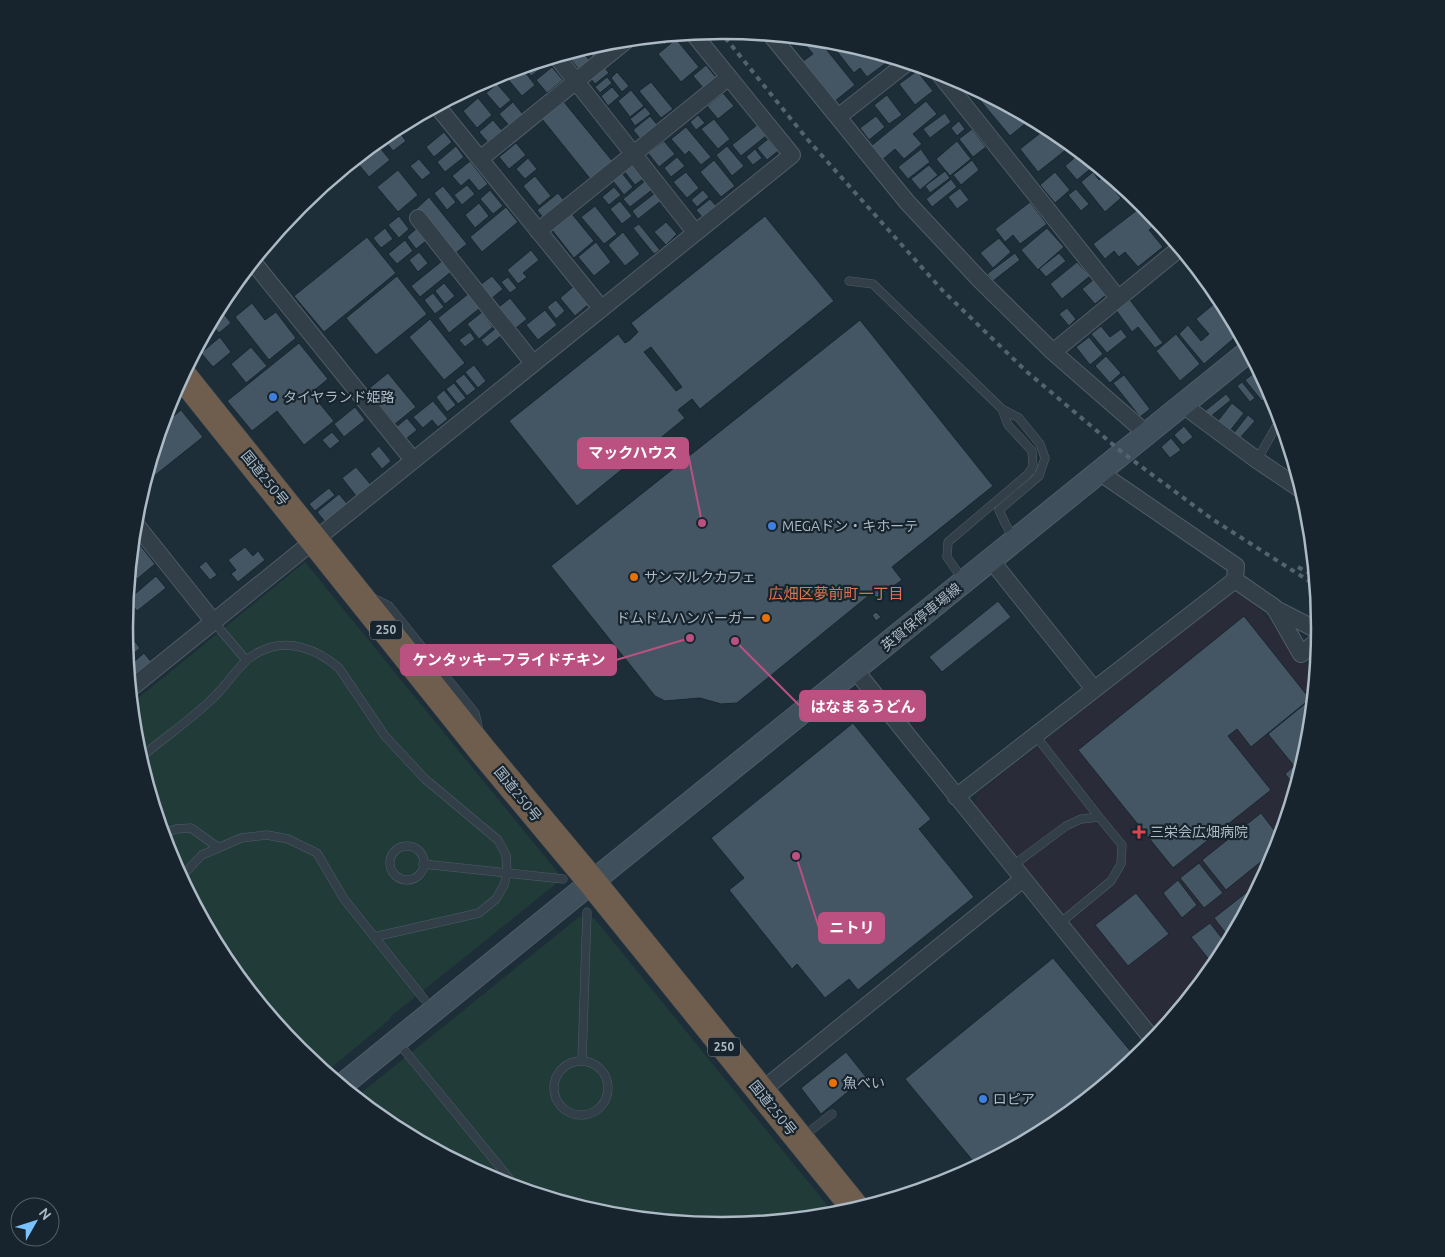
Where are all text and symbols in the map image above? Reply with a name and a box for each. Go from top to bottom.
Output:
place label: タイヤランド姫路 [283,389,395,405]
marker: タイヤランド姫路 [267,391,279,403]
callout: マックハウス [578,438,688,468]
text: マックハウス [588,444,678,461]
street label: 国道250号 [238,447,292,509]
place label: MEGAドン・キホーテ [782,518,918,534]
marker: MEGAドン・キホーテ [766,520,778,532]
place label: サンマルクカフェ [644,569,756,585]
marker: サンマルクカフェ [628,571,640,583]
street label: 英賀保停車場線 [878,580,964,654]
district label: 広畑区夢前町一丁目 [768,585,904,602]
place label: ドムドムハンバーガー [616,610,756,626]
marker: ドムドムハンバーガー [760,612,772,624]
road number: 250 [370,620,402,640]
callout: ケンタッキーフライドチキン [401,645,616,675]
text: ケンタッキーフライドチキン [412,651,606,668]
callout: はなまるうどん [800,691,925,721]
text: はなまるうどん [810,698,916,715]
street label: 国道250号 [491,763,545,825]
place label: 三栄会広畑病院 [1150,824,1248,840]
marker: 三栄会広畑病院 [1132,825,1146,839]
callout: ニトリ [819,913,884,943]
text: ニトリ [829,919,875,936]
road number: 250 [708,1038,740,1056]
place label: 魚べい [843,1075,885,1091]
street label: 国道250号 [746,1077,800,1139]
marker: 魚べい [827,1077,839,1089]
place label: ロピア [993,1091,1035,1107]
marker: ロピア [977,1093,989,1105]
north arrow [10,1197,60,1247]
text: N [36,1205,55,1223]

